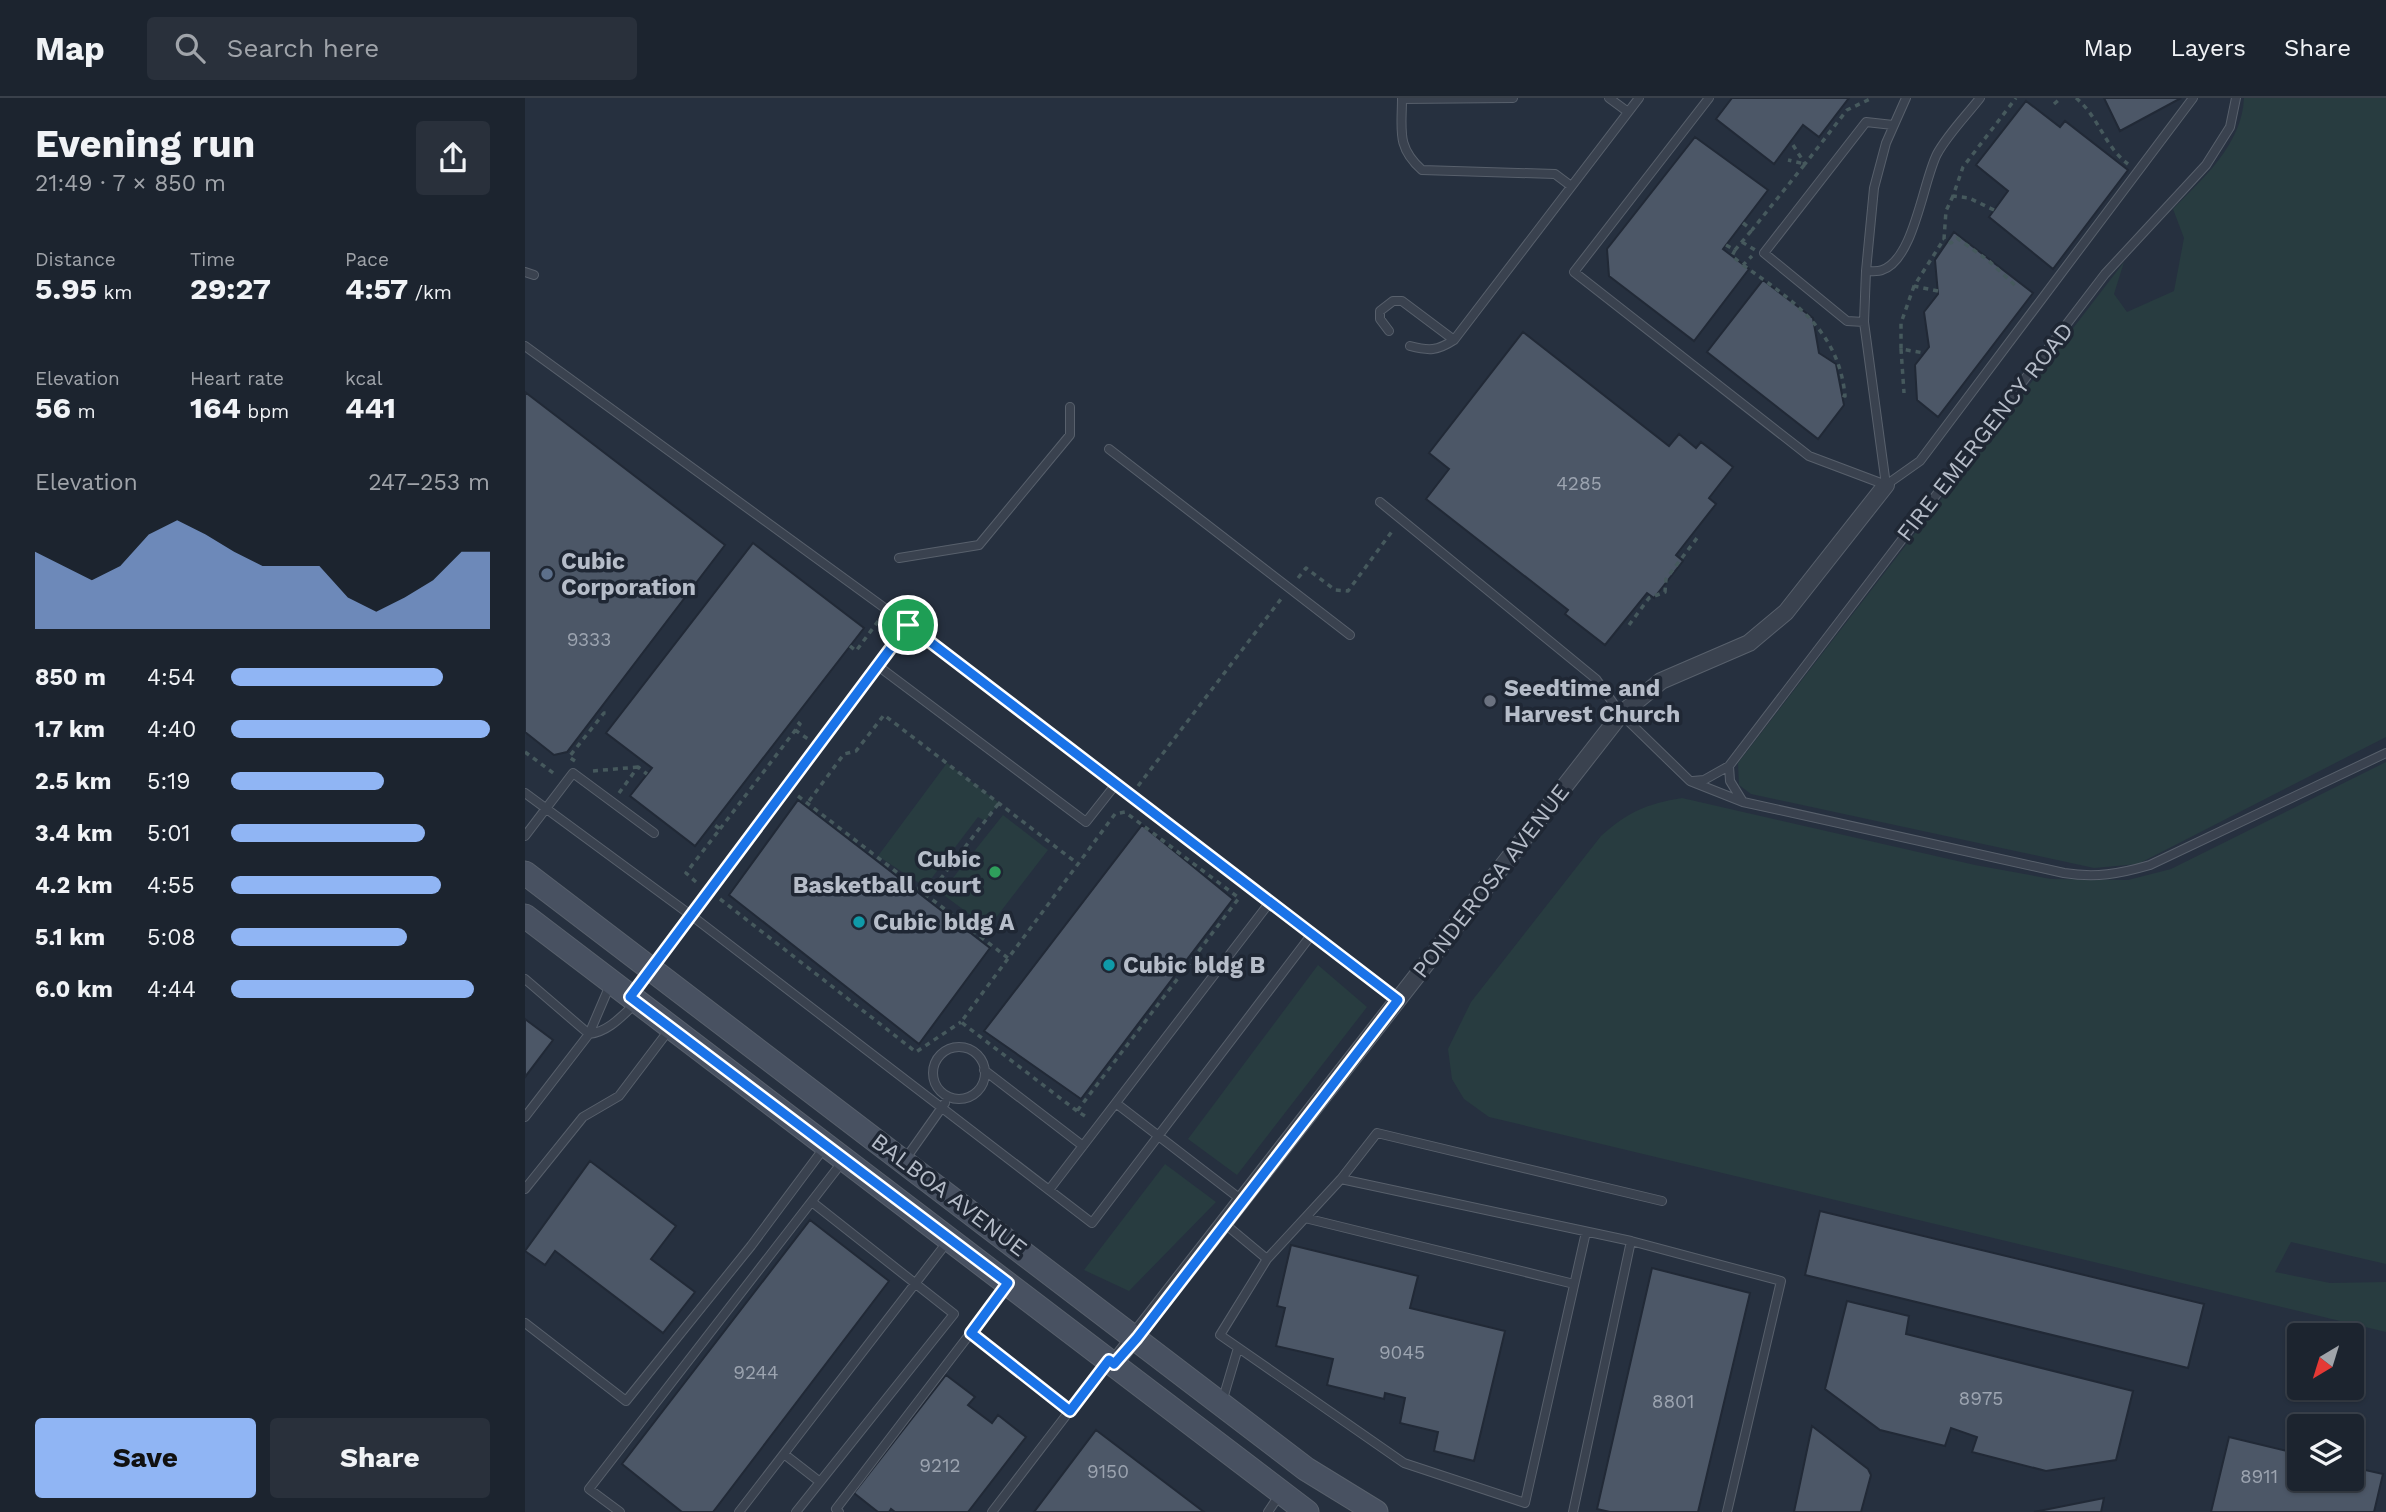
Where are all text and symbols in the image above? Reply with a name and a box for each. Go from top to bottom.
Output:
search box [147,17,637,80]
text: Map [35,29,105,68]
icon: search [171,29,209,67]
text: Search here [227,33,379,63]
text: Map [2084,34,2132,62]
text: Layers [2170,34,2246,62]
text: Share [2284,34,2351,62]
button: share [416,121,490,195]
text: Evening run [35,122,255,166]
text: 21:49 · 7 × 850 m [35,170,226,197]
text: Distance [35,248,116,271]
text: Time [190,248,235,271]
text: Pace [345,248,389,271]
text: 5.95 [35,271,97,306]
text: 29:27 [190,271,271,306]
text: 4:57 [345,271,408,306]
text: km [97,281,132,304]
text: /km [408,281,452,304]
street label: FIRE EMERGENCY ROAD [1891,317,2079,547]
text: Elevation [35,367,120,390]
text: Heart rate [190,367,284,390]
text: kcal [345,367,383,390]
text: 56 [35,390,71,425]
text: 164 [190,390,241,425]
text: 441 [345,390,396,425]
text: m [71,400,96,423]
text: bpm [241,400,289,423]
text: Elevation [35,469,138,496]
text: 247–253 m [368,469,490,496]
house number: 4285 [1556,472,1602,495]
place label: Cubic Corporation [561,548,696,601]
marker: Cubic Corporation [539,566,555,582]
pin [878,595,938,655]
icon: arrive [889,606,927,644]
house number: 9333 [567,628,611,651]
text: 850 m [35,664,106,691]
text: 4:54 [147,664,195,691]
place label: Seedtime and Harvest Church [1504,675,1680,728]
marker: Seedtime and Harvest Church [1482,693,1498,709]
text: 1.7 km [35,716,105,743]
text: 4:40 [147,716,196,743]
text: 2.5 km [35,768,111,795]
text: 5:19 [147,768,190,795]
street label: PONDEROSA AVENUE [1407,779,1575,983]
text: 3.4 km [35,820,113,847]
text: 5:01 [147,820,190,847]
place label: Cubic Basketball court [793,846,981,899]
marker: Cubic Basketball court [987,864,1003,880]
text: 4.2 km [35,872,113,899]
text: 4:55 [147,872,195,899]
place label: Cubic bldg A [873,909,1015,936]
marker: Cubic bldg A [851,914,867,930]
text: 5.1 km [35,924,105,951]
text: 5:08 [147,924,196,951]
place label: Cubic bldg B [1123,952,1265,979]
marker: Cubic bldg B [1101,957,1117,973]
text: 6.0 km [35,976,113,1003]
text: 4:44 [147,976,196,1003]
street label: BALBOA AVENUE [866,1128,1032,1262]
north arrow [2287,1323,2364,1400]
map controls [2287,1323,2364,1491]
house number: 9045 [1379,1341,1425,1364]
house number: 9244 [733,1361,779,1384]
house number: 8975 [1959,1387,2003,1410]
house number: 8801 [1652,1390,1694,1413]
button: layers [2287,1414,2364,1491]
button: Save [35,1418,256,1498]
button: Share [270,1418,490,1498]
house number: 9212 [919,1454,961,1477]
house number: 9150 [1087,1460,1129,1483]
house number: 8911 [2240,1465,2278,1488]

